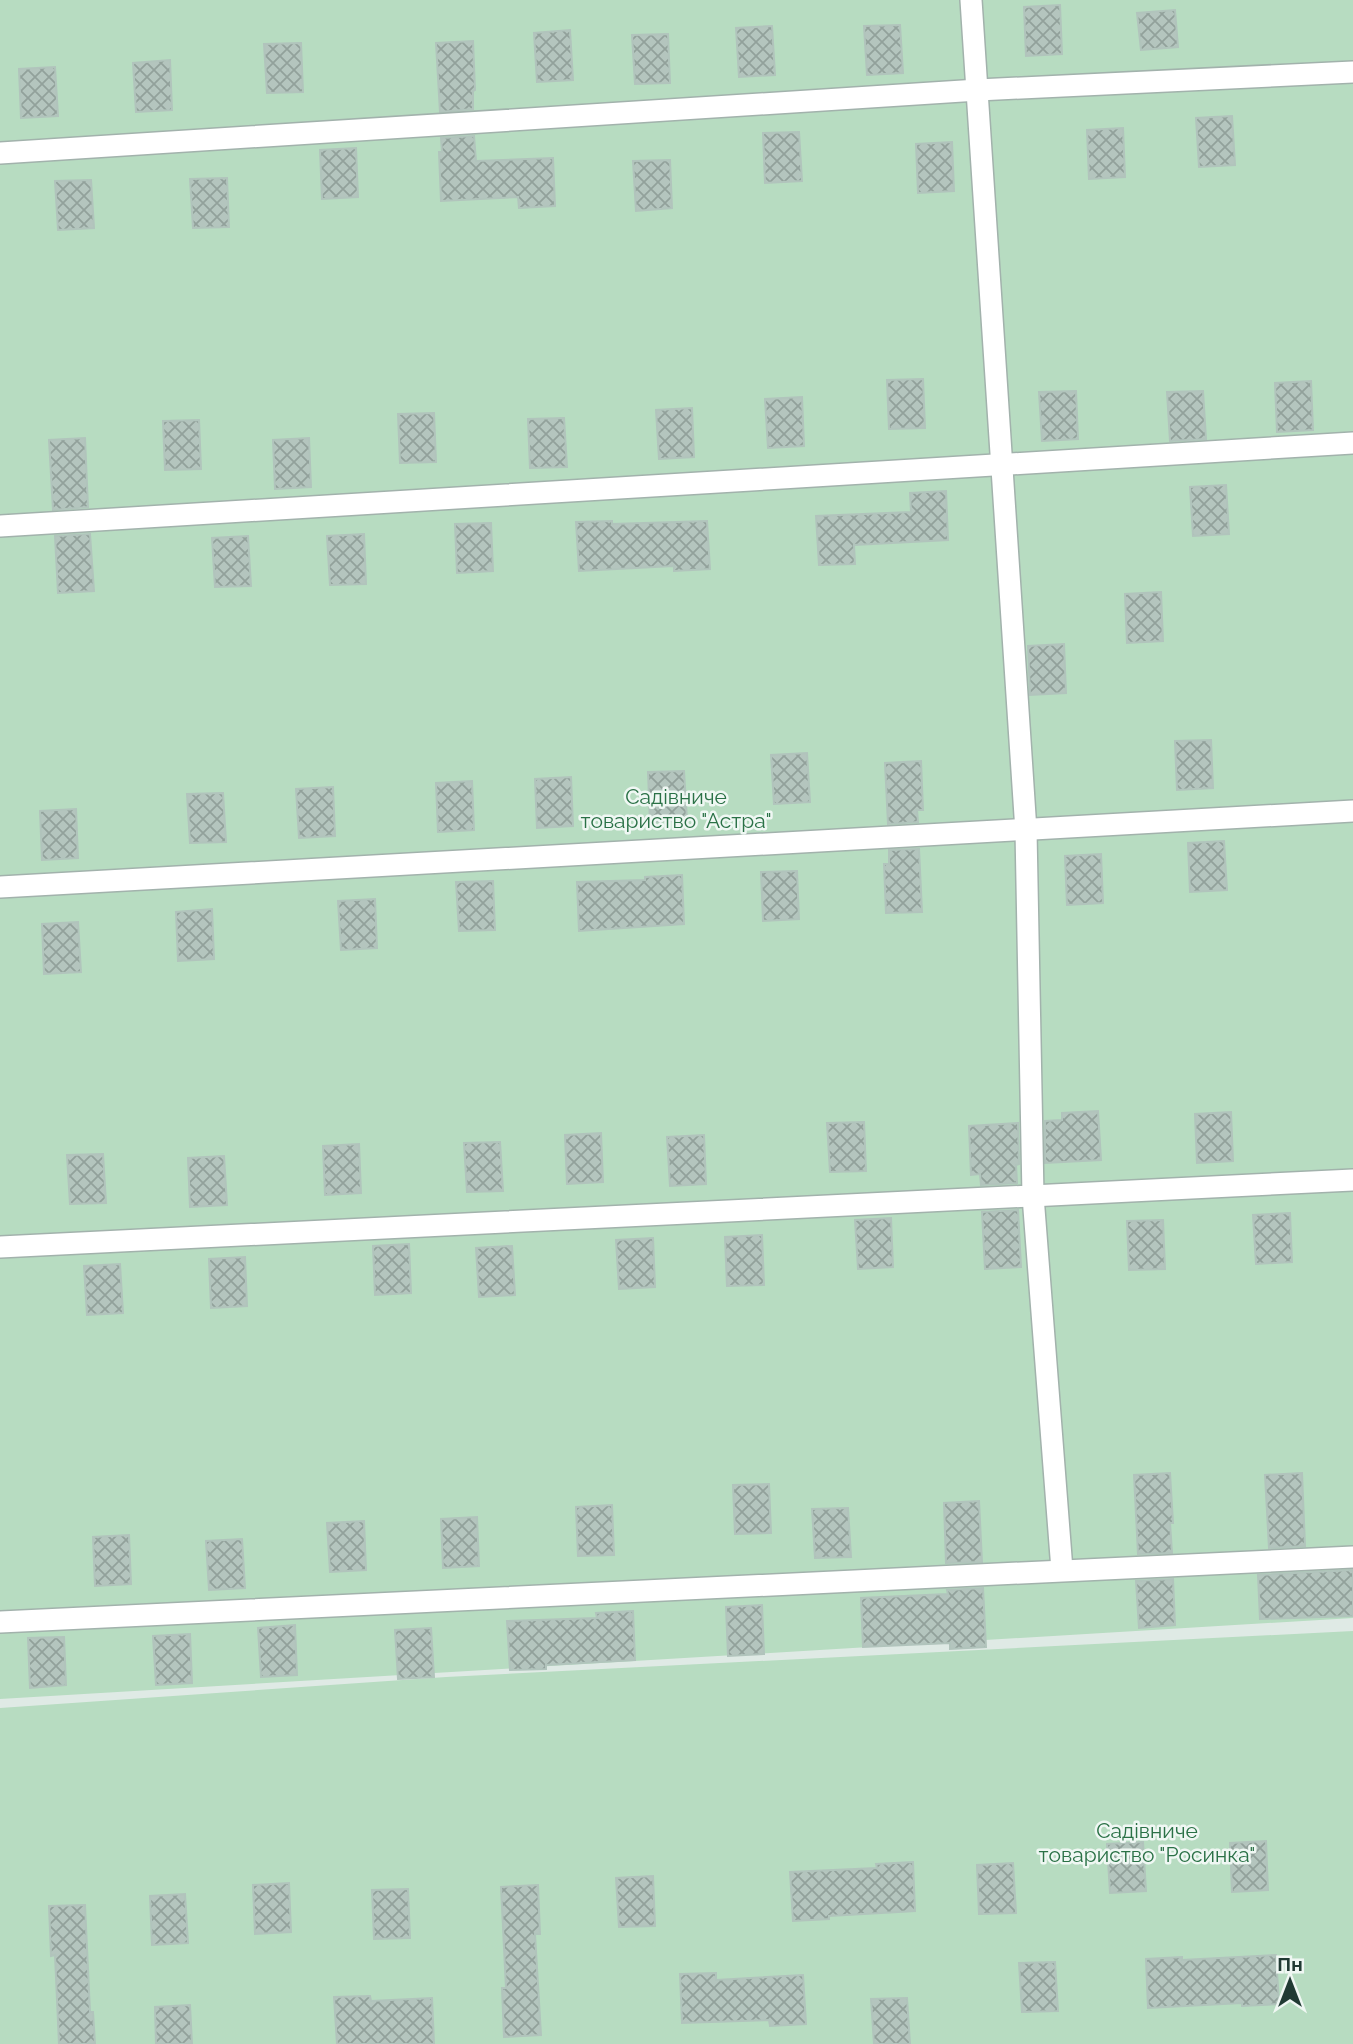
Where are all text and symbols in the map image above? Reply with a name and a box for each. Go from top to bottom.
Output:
park label: Садівниче товариство "Астра" [580,784,772,833]
park label: Садівниче товариство "Росинка" [1039,1818,1255,1867]
north arrow [1255,1946,1325,2016]
text: Пн [1277,1953,1303,1975]

